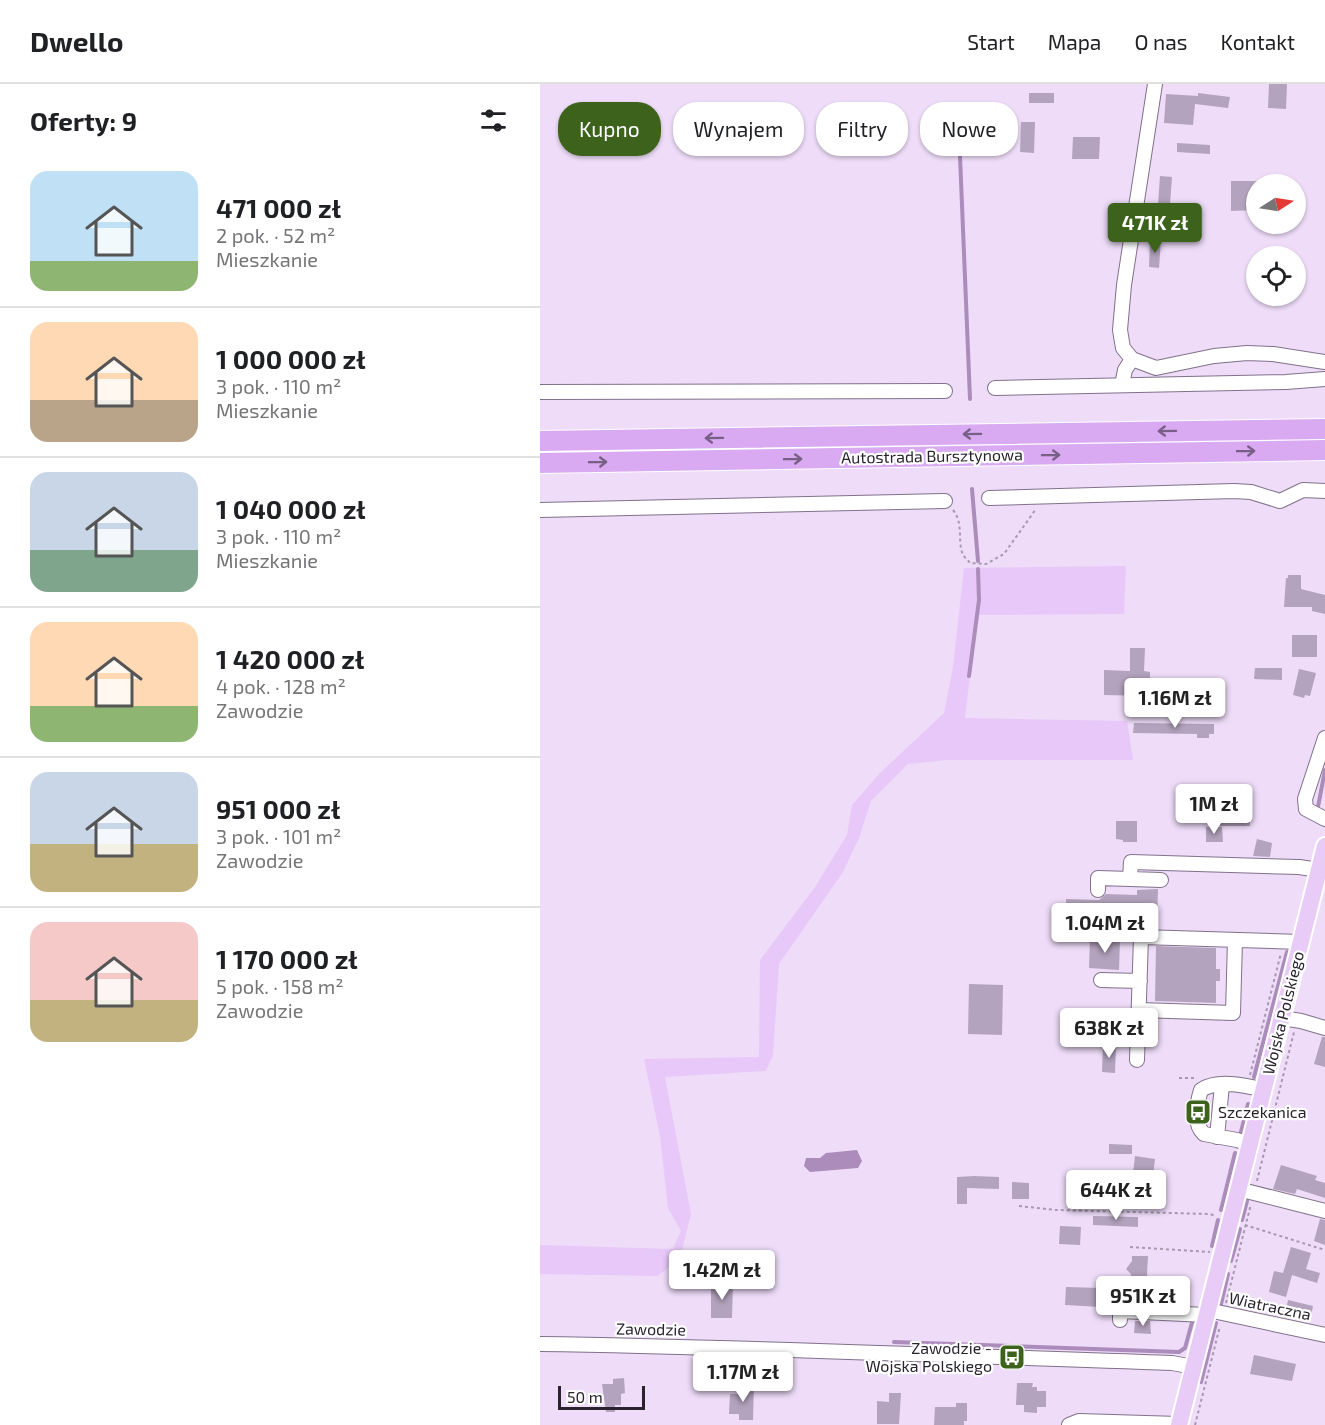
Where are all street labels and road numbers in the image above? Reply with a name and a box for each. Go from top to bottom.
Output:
street label: Autostrada Bursztynowa [841,444,1023,467]
street label: Wojska Polskiego [1258,949,1308,1077]
street label: Wiatraczna [1227,1288,1313,1323]
street label: Zawodzie [616,1318,686,1339]

